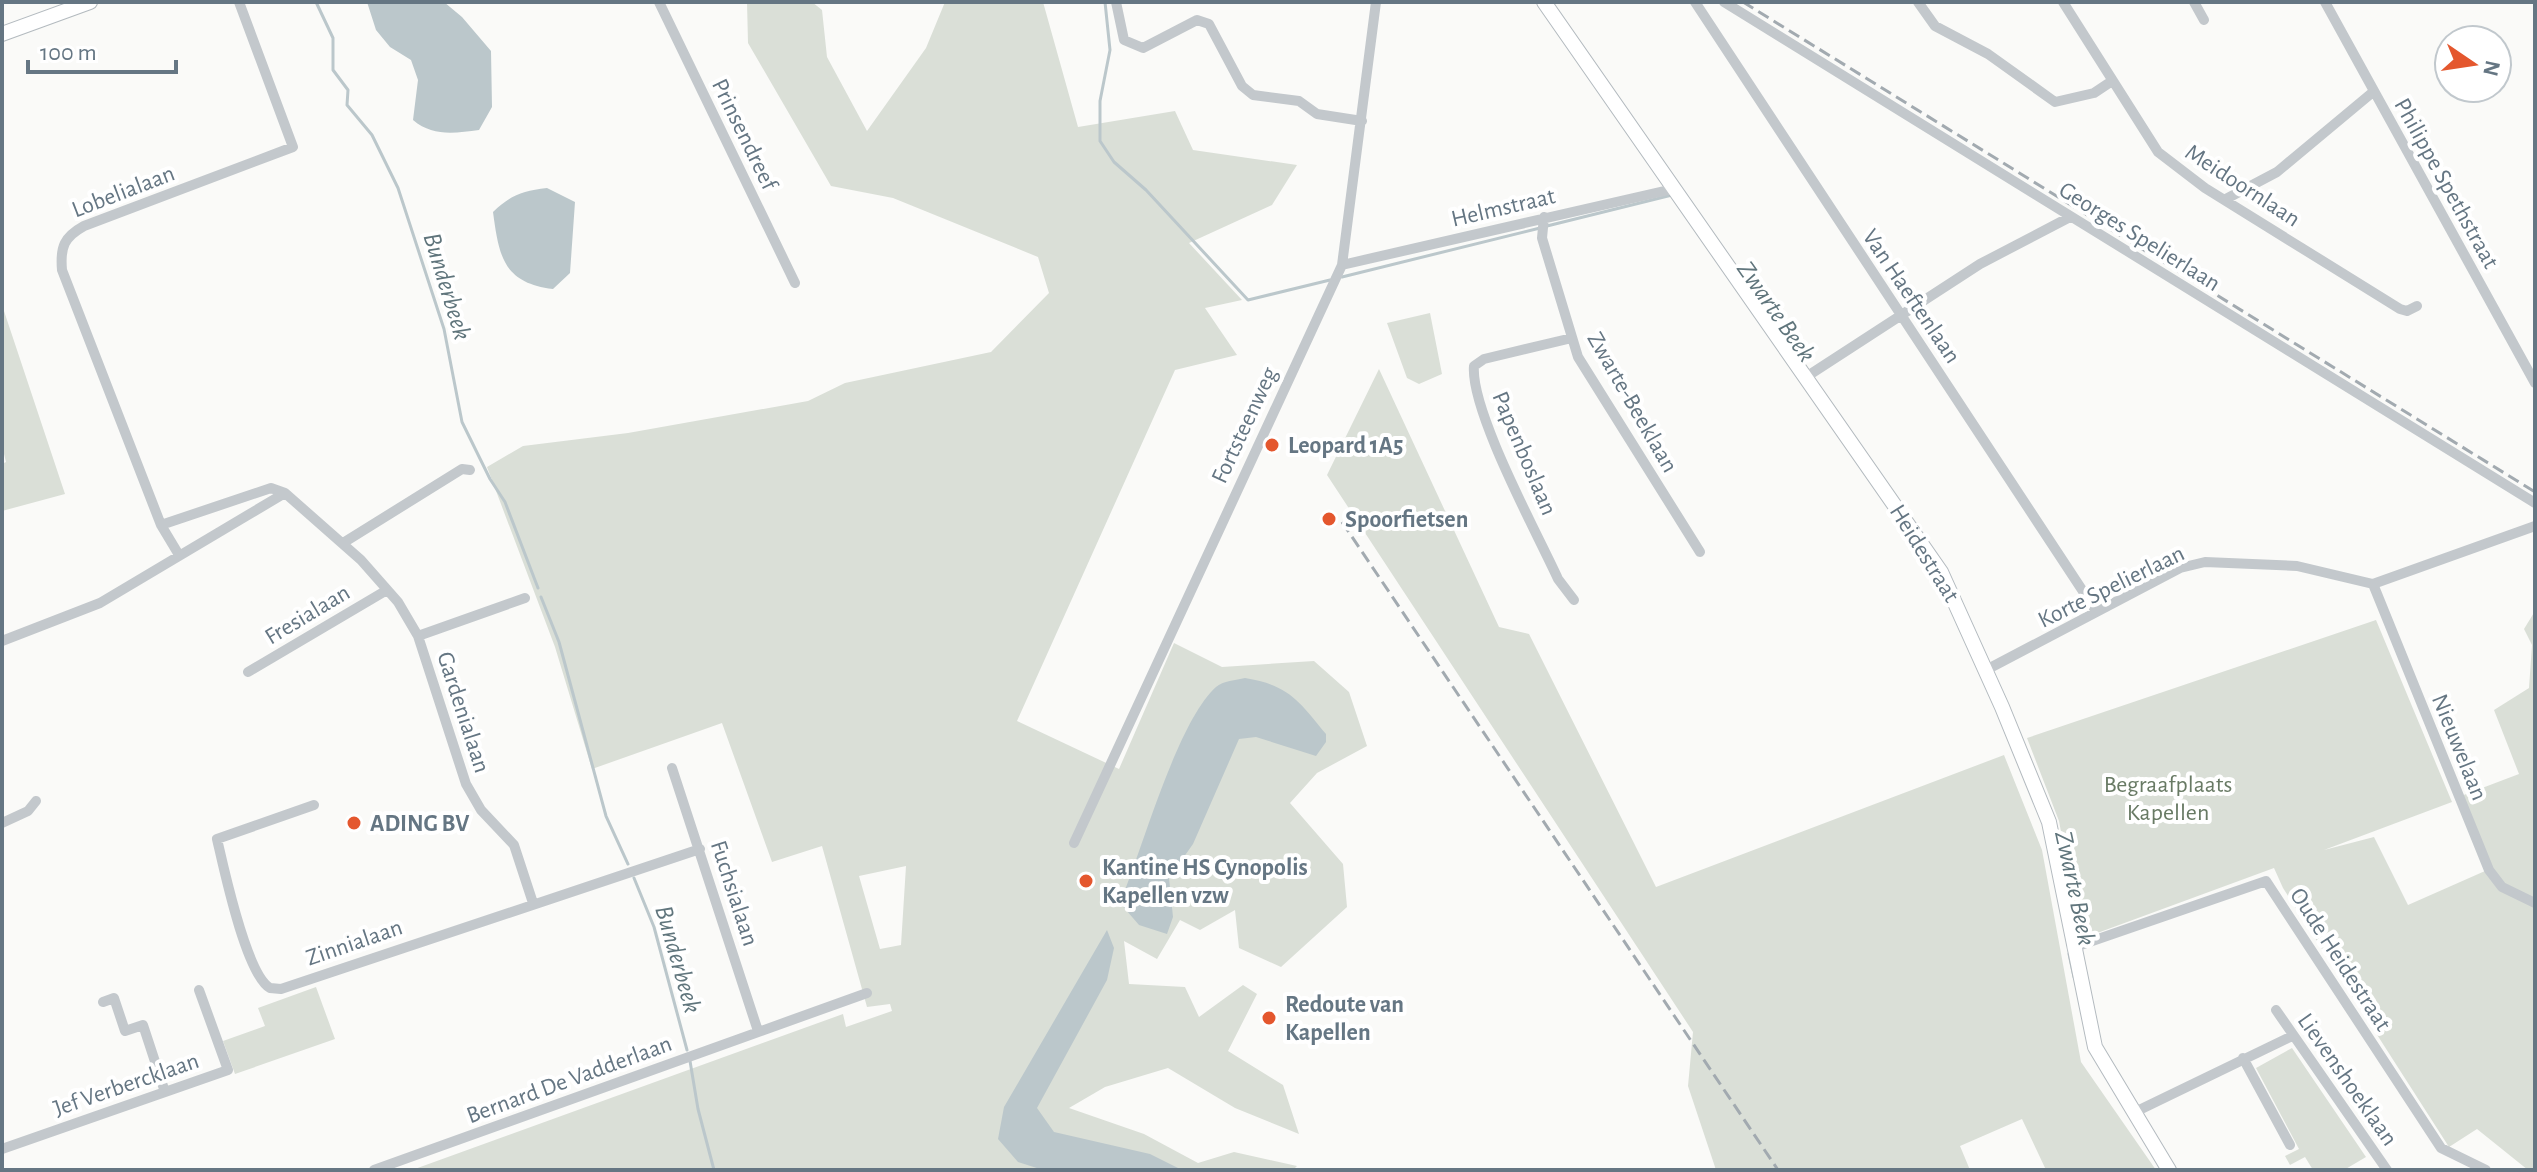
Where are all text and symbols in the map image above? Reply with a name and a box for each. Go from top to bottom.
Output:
scale bar [28,24,176,74]
north arrow [2433,24,2513,104]
text: 100 m [40,41,97,65]
text: N [2479,58,2504,78]
street label: Prinsendreef [707,75,782,195]
street label: Philippe Spethstraat [2389,94,2503,273]
street label: Meidoornlaan [2181,140,2304,232]
street label: Lobelialaan [69,161,178,222]
street label: Georges Spelierlaan [2055,178,2224,296]
street label: Helmstraat [1449,184,1558,232]
street label: Van Haeftenlaan [1858,225,1965,368]
water label: Bunderbeek [418,230,476,343]
water label: Zwarte Beek [1732,256,1820,367]
street label: Zwarte-Beeklaan [1582,328,1682,477]
street label: Fortsteenweg [1208,363,1282,487]
street label: Papenboslaan [1487,388,1561,519]
place label: Leopard 1A5 [1288,434,1403,458]
marker: Leopard 1A5 [1263,436,1281,454]
street label: Heidestraat [1885,500,1964,607]
place label: Spoorfietsen [1345,508,1468,532]
marker: Spoorfietsen [1320,510,1338,528]
street label: Korte Spelierlaan [2034,541,2188,633]
street label: Fresialaan [261,580,354,649]
street label: Gardenialaan [432,649,494,776]
street label: Nieuwelaan [2427,691,2491,804]
park label: Begraafplaats Kapellen [2104,773,2232,825]
place label: ADING BV [370,812,470,836]
marker: ADING BV [345,814,363,832]
water label: Zwarte Beek [2050,829,2100,948]
street label: Fuchsialaan [706,838,762,949]
place label: Kantine HS Cynopolis Kapellen vzw [1102,856,1308,908]
marker: Kantine HS Cynopolis Kapellen vzw [1077,872,1095,890]
street label: Oude Heidestraat [2285,884,2395,1036]
water label: Bunderbeek [650,903,706,1016]
street label: Zinnialaan [303,915,406,971]
place label: Redoute van Kapellen [1285,993,1404,1045]
marker: Redoute van Kapellen [1260,1009,1278,1027]
street label: Lievenshoeklaan [2293,1009,2402,1150]
street label: Bernard De Vadderlaan [463,1032,675,1128]
street label: Jef Verbercklaan [50,1049,202,1121]

